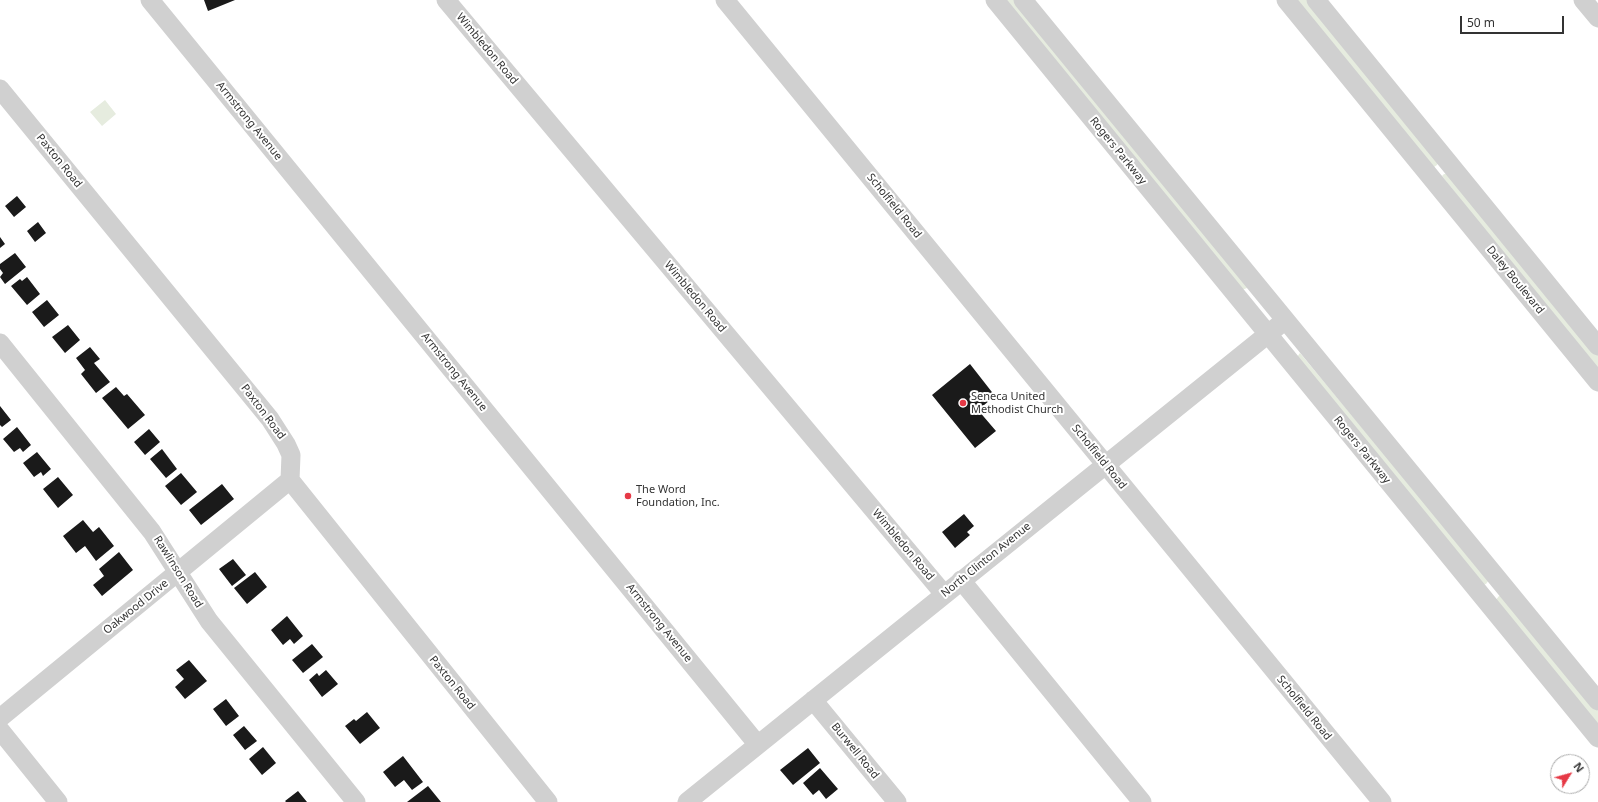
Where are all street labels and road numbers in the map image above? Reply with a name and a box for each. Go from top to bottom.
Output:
street label: Wimbledon Road [453,11,521,87]
street label: Armstrong Avenue [213,79,285,163]
street label: Rogers Parkway [1087,115,1149,187]
street label: Paxton Road [33,131,85,191]
street label: Scholfield Road [864,171,924,241]
street label: Daley Boulevard [1484,243,1546,317]
street label: Wimbledon Road [661,259,729,335]
street label: Armstrong Avenue [418,330,490,414]
street label: Paxton Road [238,382,288,442]
street label: Rogers Parkway [1331,414,1393,486]
street label: Scholfield Road [1069,422,1129,492]
street label: Wimbledon Road [869,507,937,583]
street label: North Clinton Avenue [939,520,1033,600]
street label: Rawlinson Road [151,534,205,610]
street label: Oakwood Drive [101,577,171,637]
street label: Armstrong Avenue [623,581,695,665]
street label: Paxton Road [426,653,478,713]
street label: Scholfield Road [1274,673,1334,743]
street label: Burwell Road [828,720,882,782]

